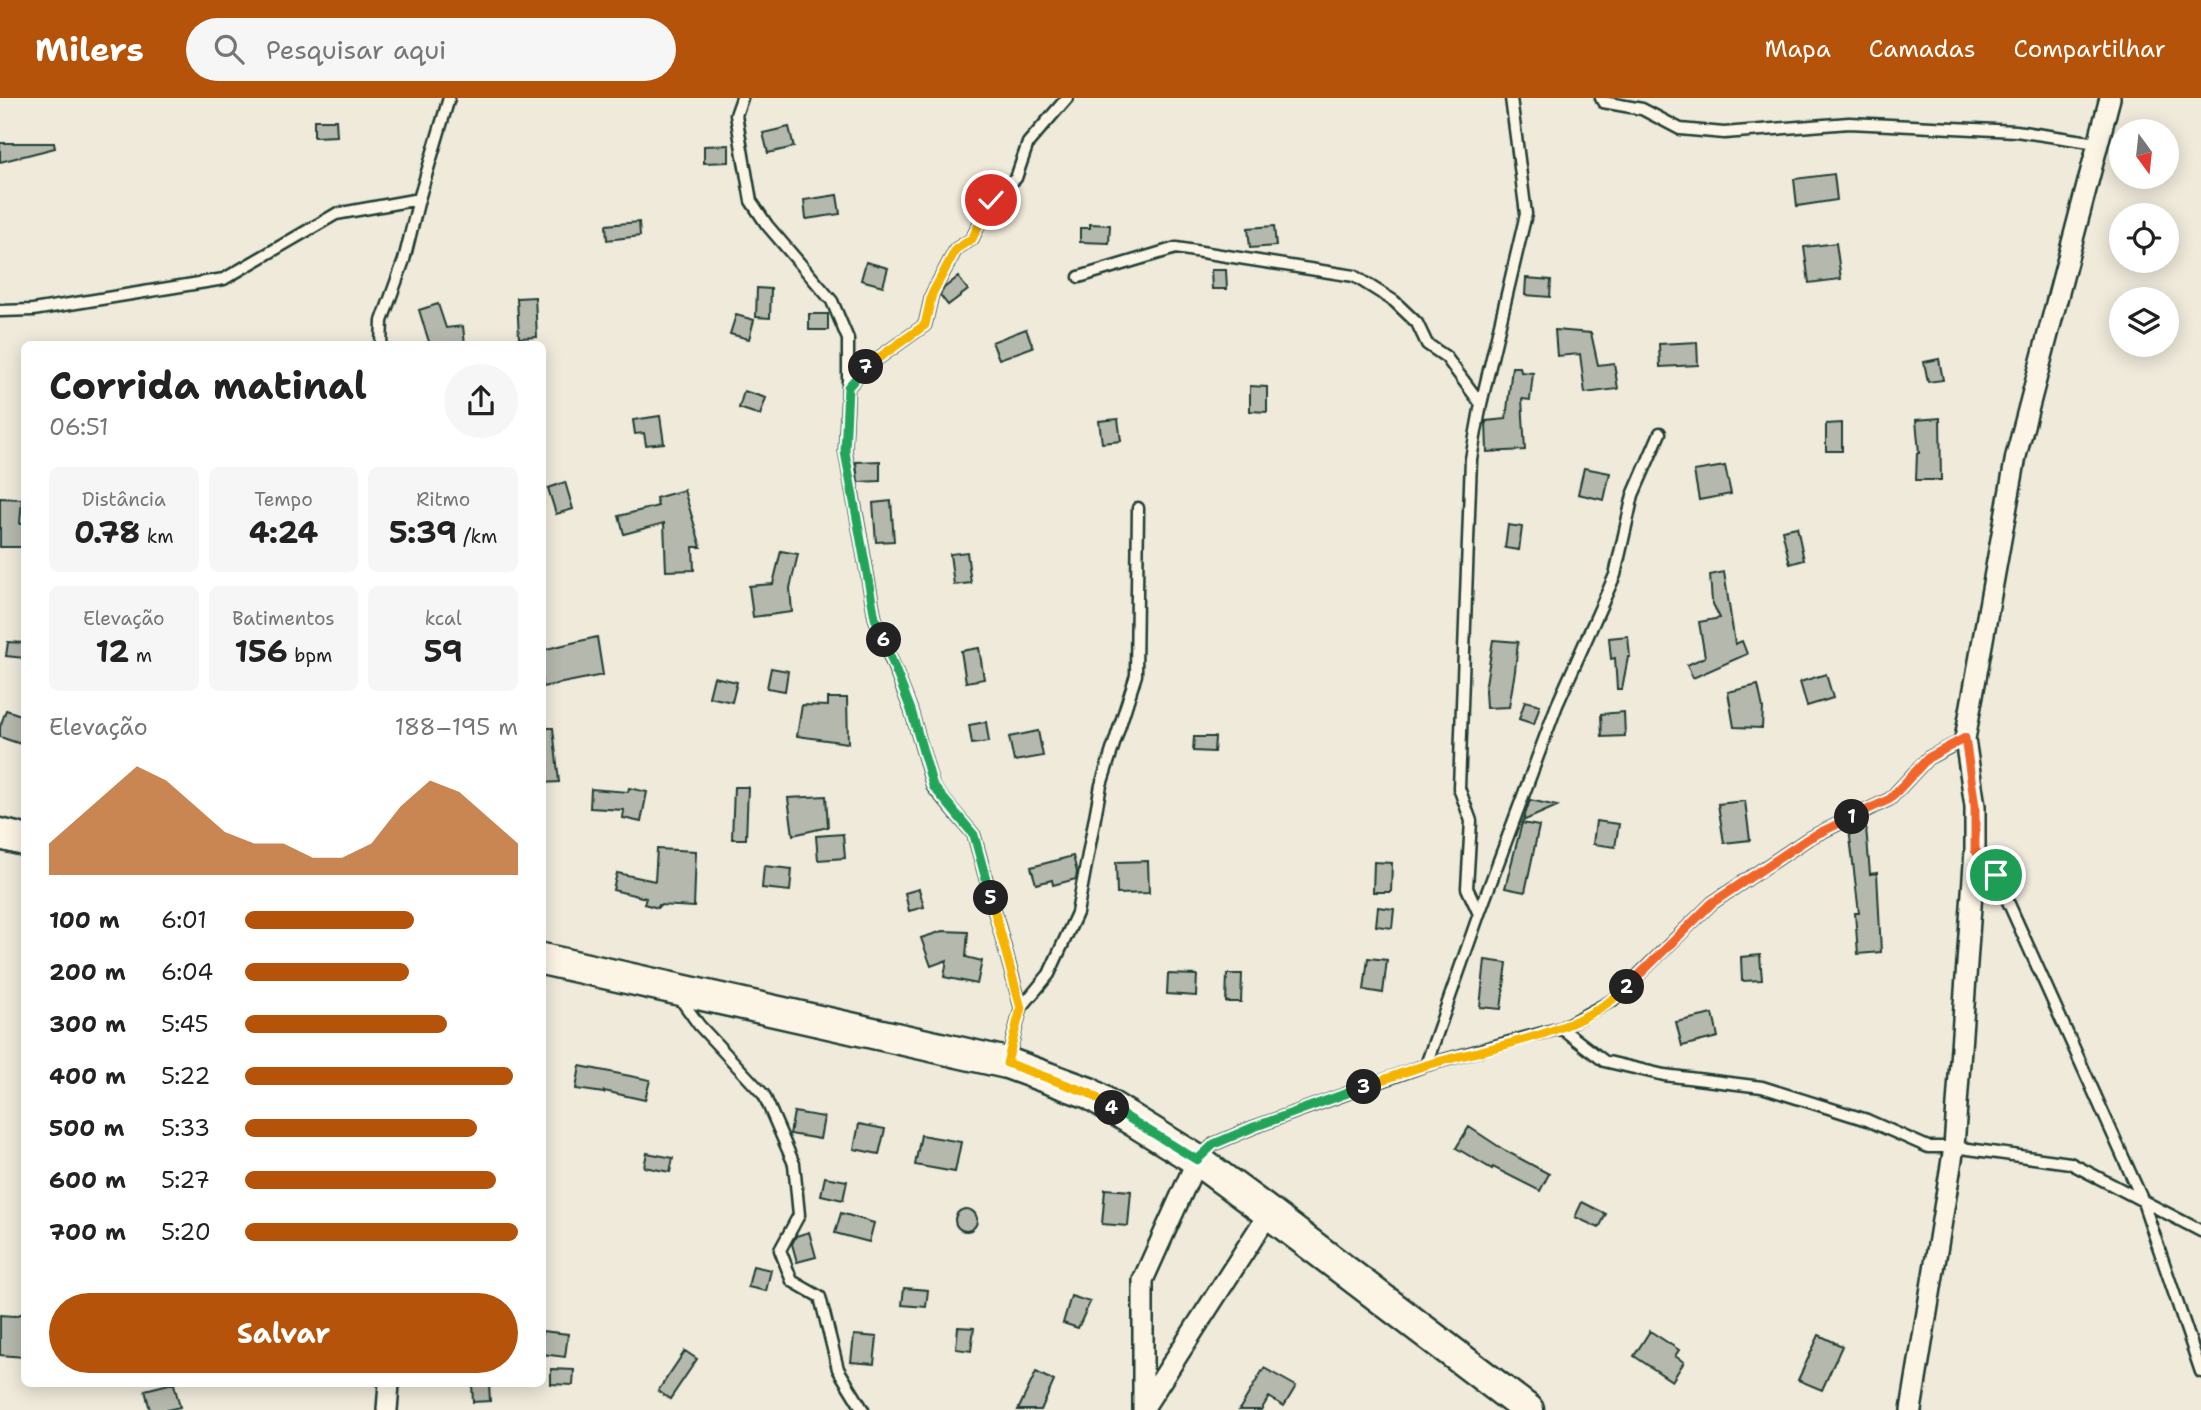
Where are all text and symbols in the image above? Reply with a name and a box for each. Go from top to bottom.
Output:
search box [186,18,676,81]
text: Milers [35,27,144,72]
icon: search [210,30,248,68]
text: Pesquisar aqui [266,32,447,67]
text: Mapa [1764,33,1831,65]
text: Camadas [1869,33,1976,65]
text: Compartilhar [2014,33,2166,65]
north arrow [2109,119,2179,189]
map controls [2109,119,2179,357]
pin [961,170,1021,230]
icon: check [972,181,1010,219]
button: locate [2109,203,2179,273]
button: layers [2109,287,2179,357]
pin: 7 [848,350,884,384]
text: 7 [859,354,872,379]
text: Corrida matinal [49,360,367,411]
button: share [444,364,518,438]
text: 06:51 [49,412,108,442]
text: Distância [82,487,166,512]
text: Tempo [254,487,313,512]
text: Ritmo [416,487,470,512]
text: 0.78 [74,512,140,553]
text: 4:24 [249,512,318,553]
text: 5:39 [389,512,457,553]
text: km [140,524,174,549]
text: /km [457,524,497,549]
text: Elevação [83,606,165,631]
text: Batimentos [232,606,335,631]
text: kcal [425,606,462,631]
pin: 6 [866,622,902,658]
text: 6 [877,627,890,652]
text: 12 [96,631,129,672]
text: 156 [234,631,288,672]
text: 59 [424,631,463,672]
text: m [129,643,152,668]
text: bpm [288,643,333,668]
text: Elevação [49,712,148,742]
text: 188–195 m [395,712,518,742]
pin: 1 [1834,800,1870,834]
text: 1 [1847,804,1856,829]
pin [1966,845,2026,905]
icon: arrive [1977,856,2015,894]
pin: 5 [974,880,1009,916]
text: 5 [985,885,996,910]
text: 100 m [49,905,120,935]
text: 6:01 [161,905,207,935]
text: 200 m [49,957,126,987]
text: 6:04 [161,957,213,987]
pin: 2 [1610,970,1644,1004]
text: 2 [1620,974,1633,999]
text: 300 m [49,1009,126,1039]
text: 5:45 [161,1009,209,1039]
text: 400 m [49,1061,126,1091]
text: 5:22 [161,1061,210,1091]
pin: 3 [1346,1070,1382,1104]
text: 3 [1357,1074,1370,1099]
pin: 4 [1094,1090,1130,1126]
text: 4 [1105,1095,1118,1120]
text: 500 m [49,1113,124,1143]
text: 5:33 [161,1113,210,1143]
text: 600 m [49,1165,126,1195]
text: 5:27 [161,1165,210,1195]
text: 700 m [49,1217,126,1247]
text: 5:20 [161,1217,211,1247]
button: Salvar [49,1293,518,1373]

